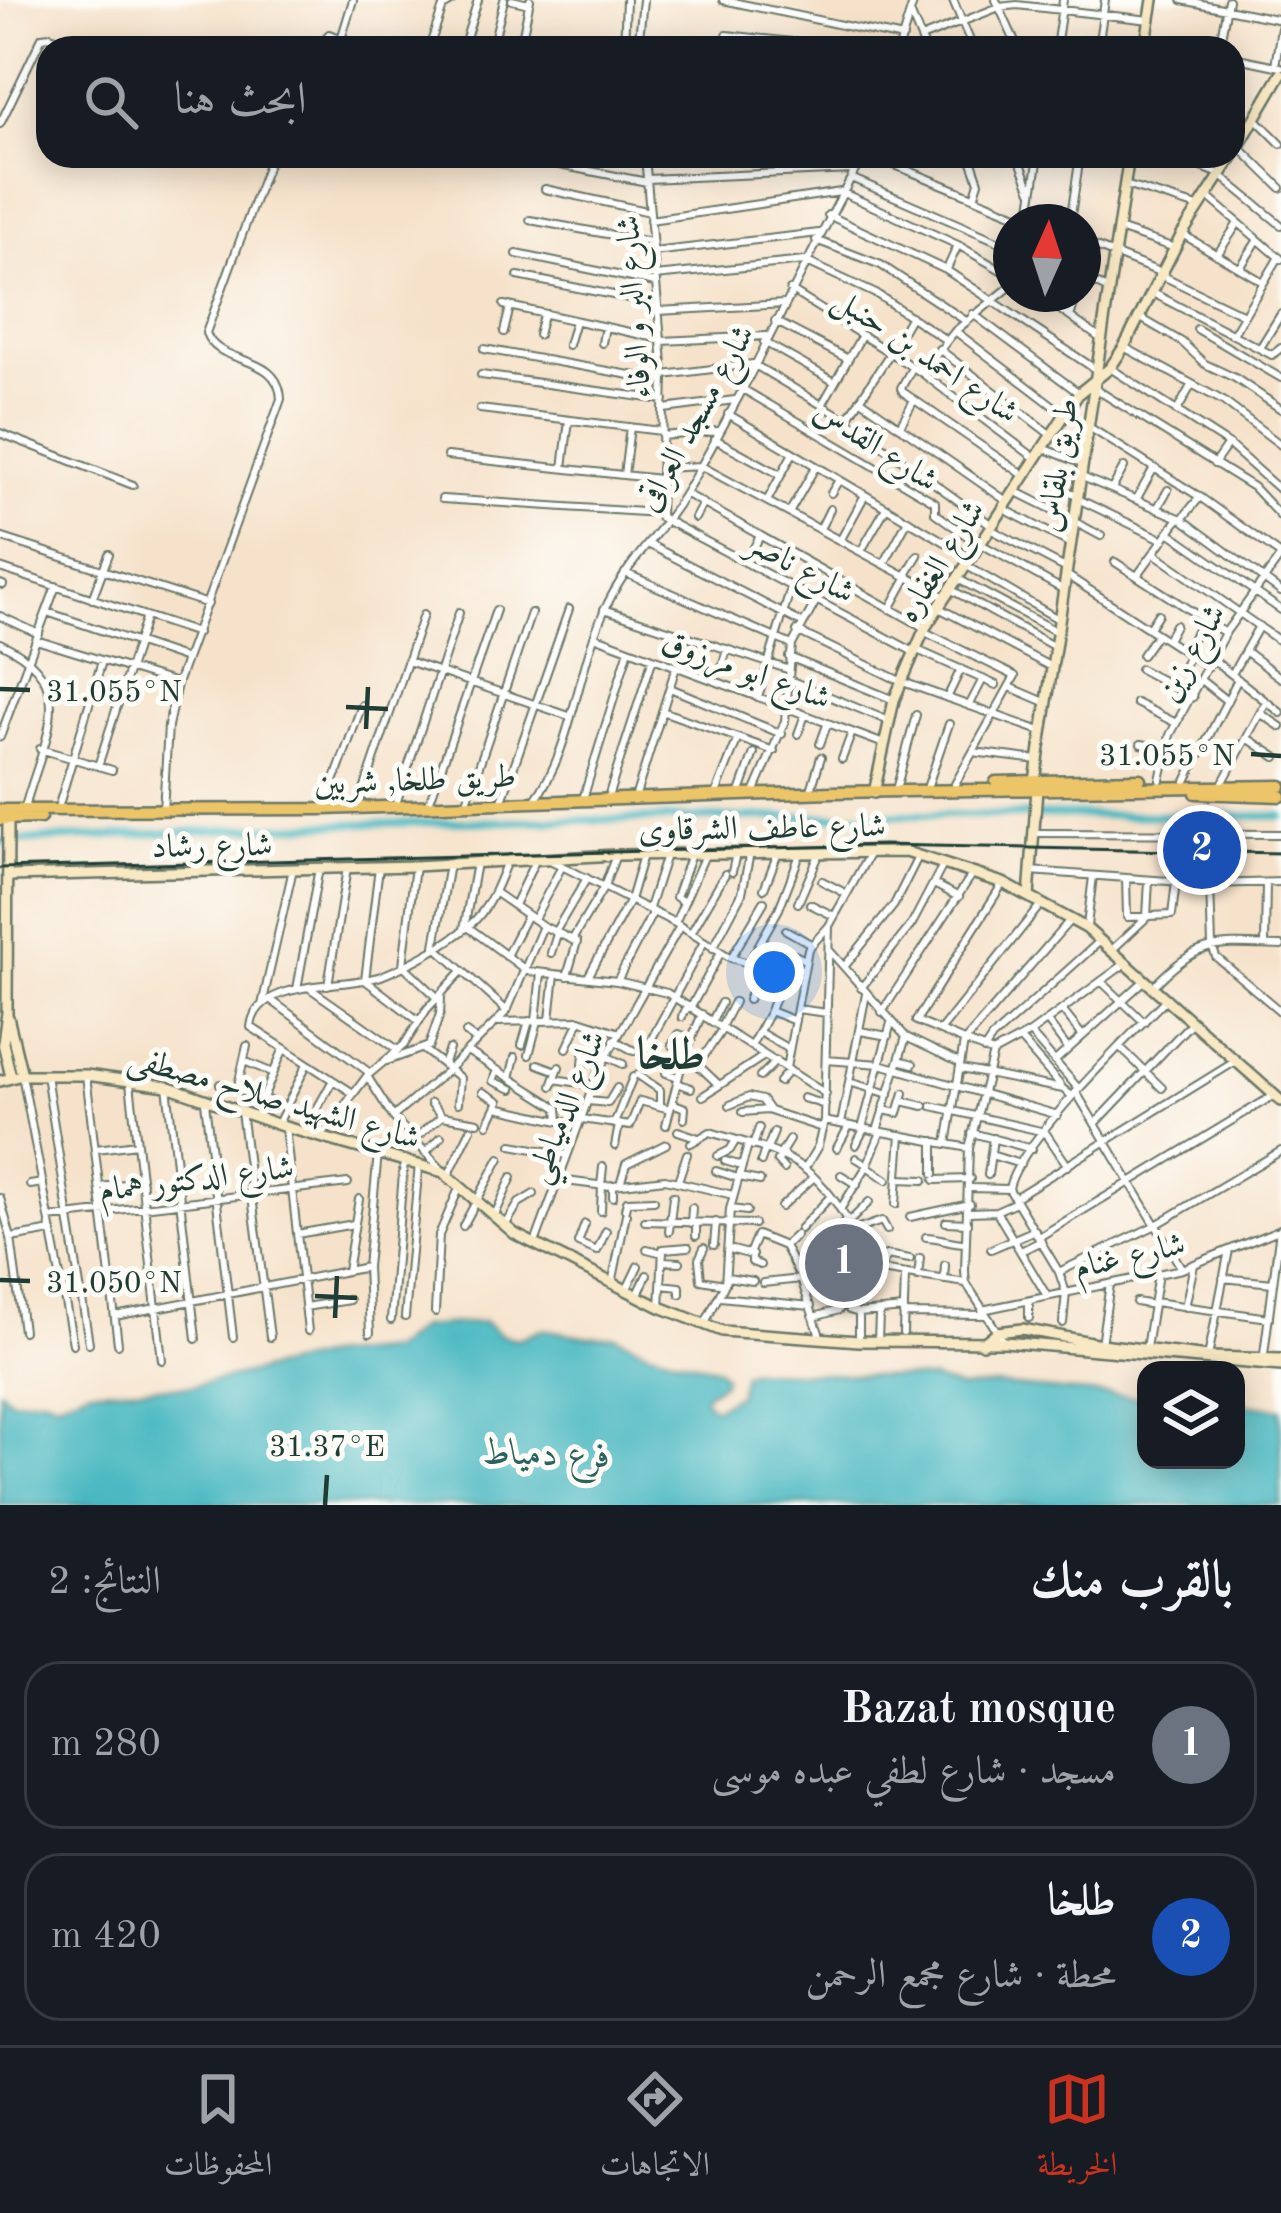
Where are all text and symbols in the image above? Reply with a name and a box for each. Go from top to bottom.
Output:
search box [36,36,1245,168]
icon: search [78,69,144,135]
text: ابحث هنا [174,79,307,124]
north arrow [993,204,1101,312]
street label: شارع البر و الوفاء [613,213,667,399]
street label: شارع احمد بن حنبل [821,283,1024,438]
street label: شارع مسجد العراقى [631,319,770,522]
street label: شارع القدس [802,395,943,507]
street label: طريق بلقاس [1034,396,1087,535]
street label: شارع الغفاره [892,495,1000,633]
street label: شارع ناصر [734,526,859,619]
street label: شارع زين [1153,599,1241,712]
street label: شارع ابو مرزوق [654,626,834,725]
text: 31.055°N [46,678,182,708]
text: 31.055°N [1099,742,1235,772]
street label: طريق طلخا, شربين [314,761,517,805]
pin: 2 [1163,805,1241,895]
street label: شارع عاطف الشرقاوى [638,811,886,857]
street label: شارع رشاد [151,830,273,874]
your location [744,942,804,1002]
street label: شارع الدمياطي [522,1027,624,1193]
district label: طلخا [637,1034,705,1079]
street label: شارع الشهيد صلاح مصطفى [122,1042,424,1166]
street label: شارع الدكتور همام [97,1152,297,1219]
pin: 1 [805,1218,883,1308]
street label: شارع غنام [1071,1229,1191,1296]
text: 31.050°N [46,1269,182,1299]
map controls [1137,1361,1245,1469]
button: layers [1137,1361,1245,1469]
text: 31.37°E [269,1433,385,1463]
water label: فرع دمياط [482,1436,612,1485]
text: بالقرب منك [1030,1557,1233,1608]
text: النتائج: 2 [48,1563,161,1602]
text: Bazat mosque [841,1688,1116,1733]
text: 280 m [51,1725,161,1764]
text: 1 [1180,1725,1202,1764]
text: مسجد · شارع لطفي عبده موسى [711,1753,1116,1792]
text: طلخا [1047,1880,1116,1925]
text: 420 m [51,1917,161,1956]
text: 2 [1180,1917,1202,1956]
text: محطة · شارع مجمع الرحمن [805,1957,1116,1996]
tab: المحفوظات [164,2066,272,2196]
tab: الاتجاهات [600,2066,710,2196]
tab: الخريطة [1037,2066,1117,2196]

